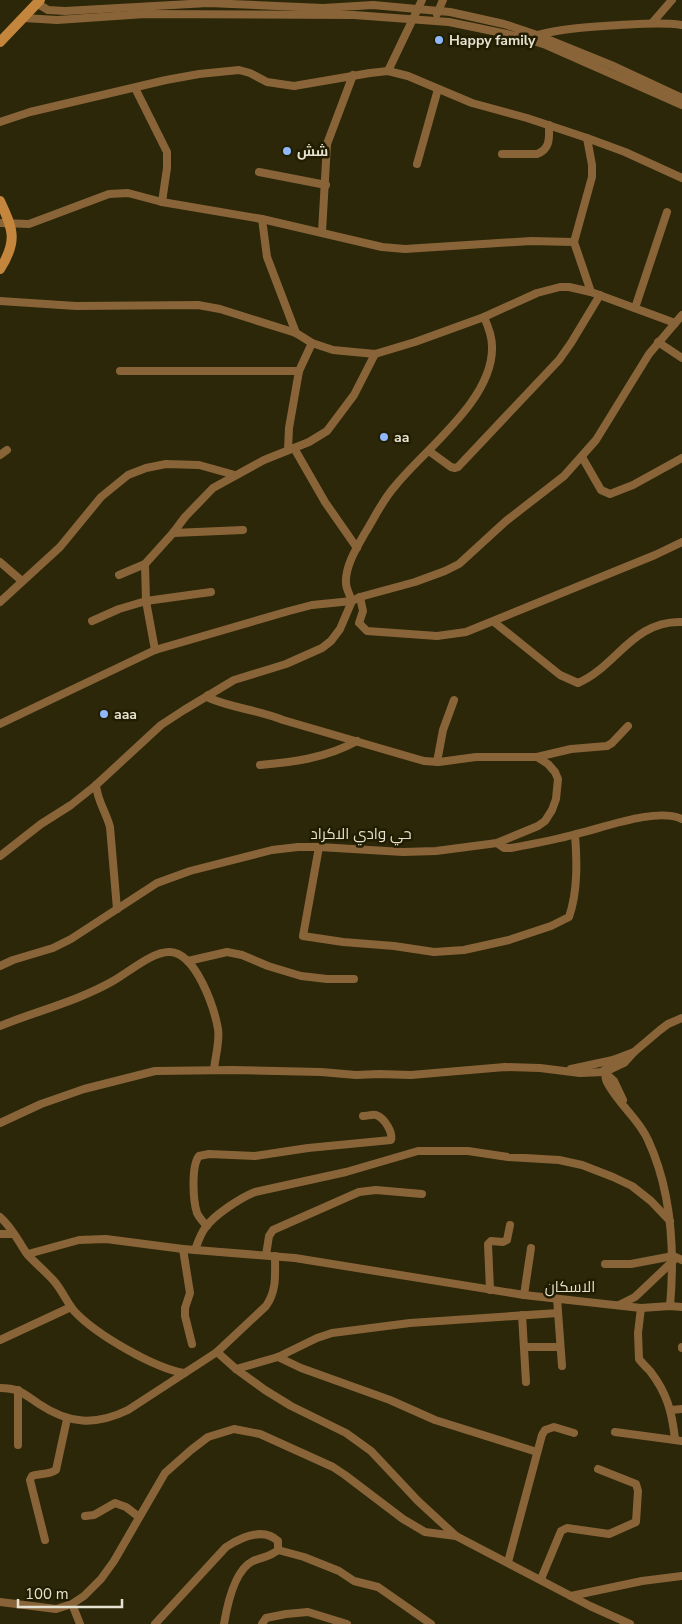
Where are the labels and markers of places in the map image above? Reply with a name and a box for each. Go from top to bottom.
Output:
place label: Happy family [449,31,536,50]
marker: Happy family [433,34,445,46]
place label: شش [297,142,328,161]
marker: شش [281,145,293,157]
place label: aa [394,428,409,447]
marker: aa [378,431,390,443]
place label: aaa [114,705,137,724]
marker: aaa [98,708,110,720]

